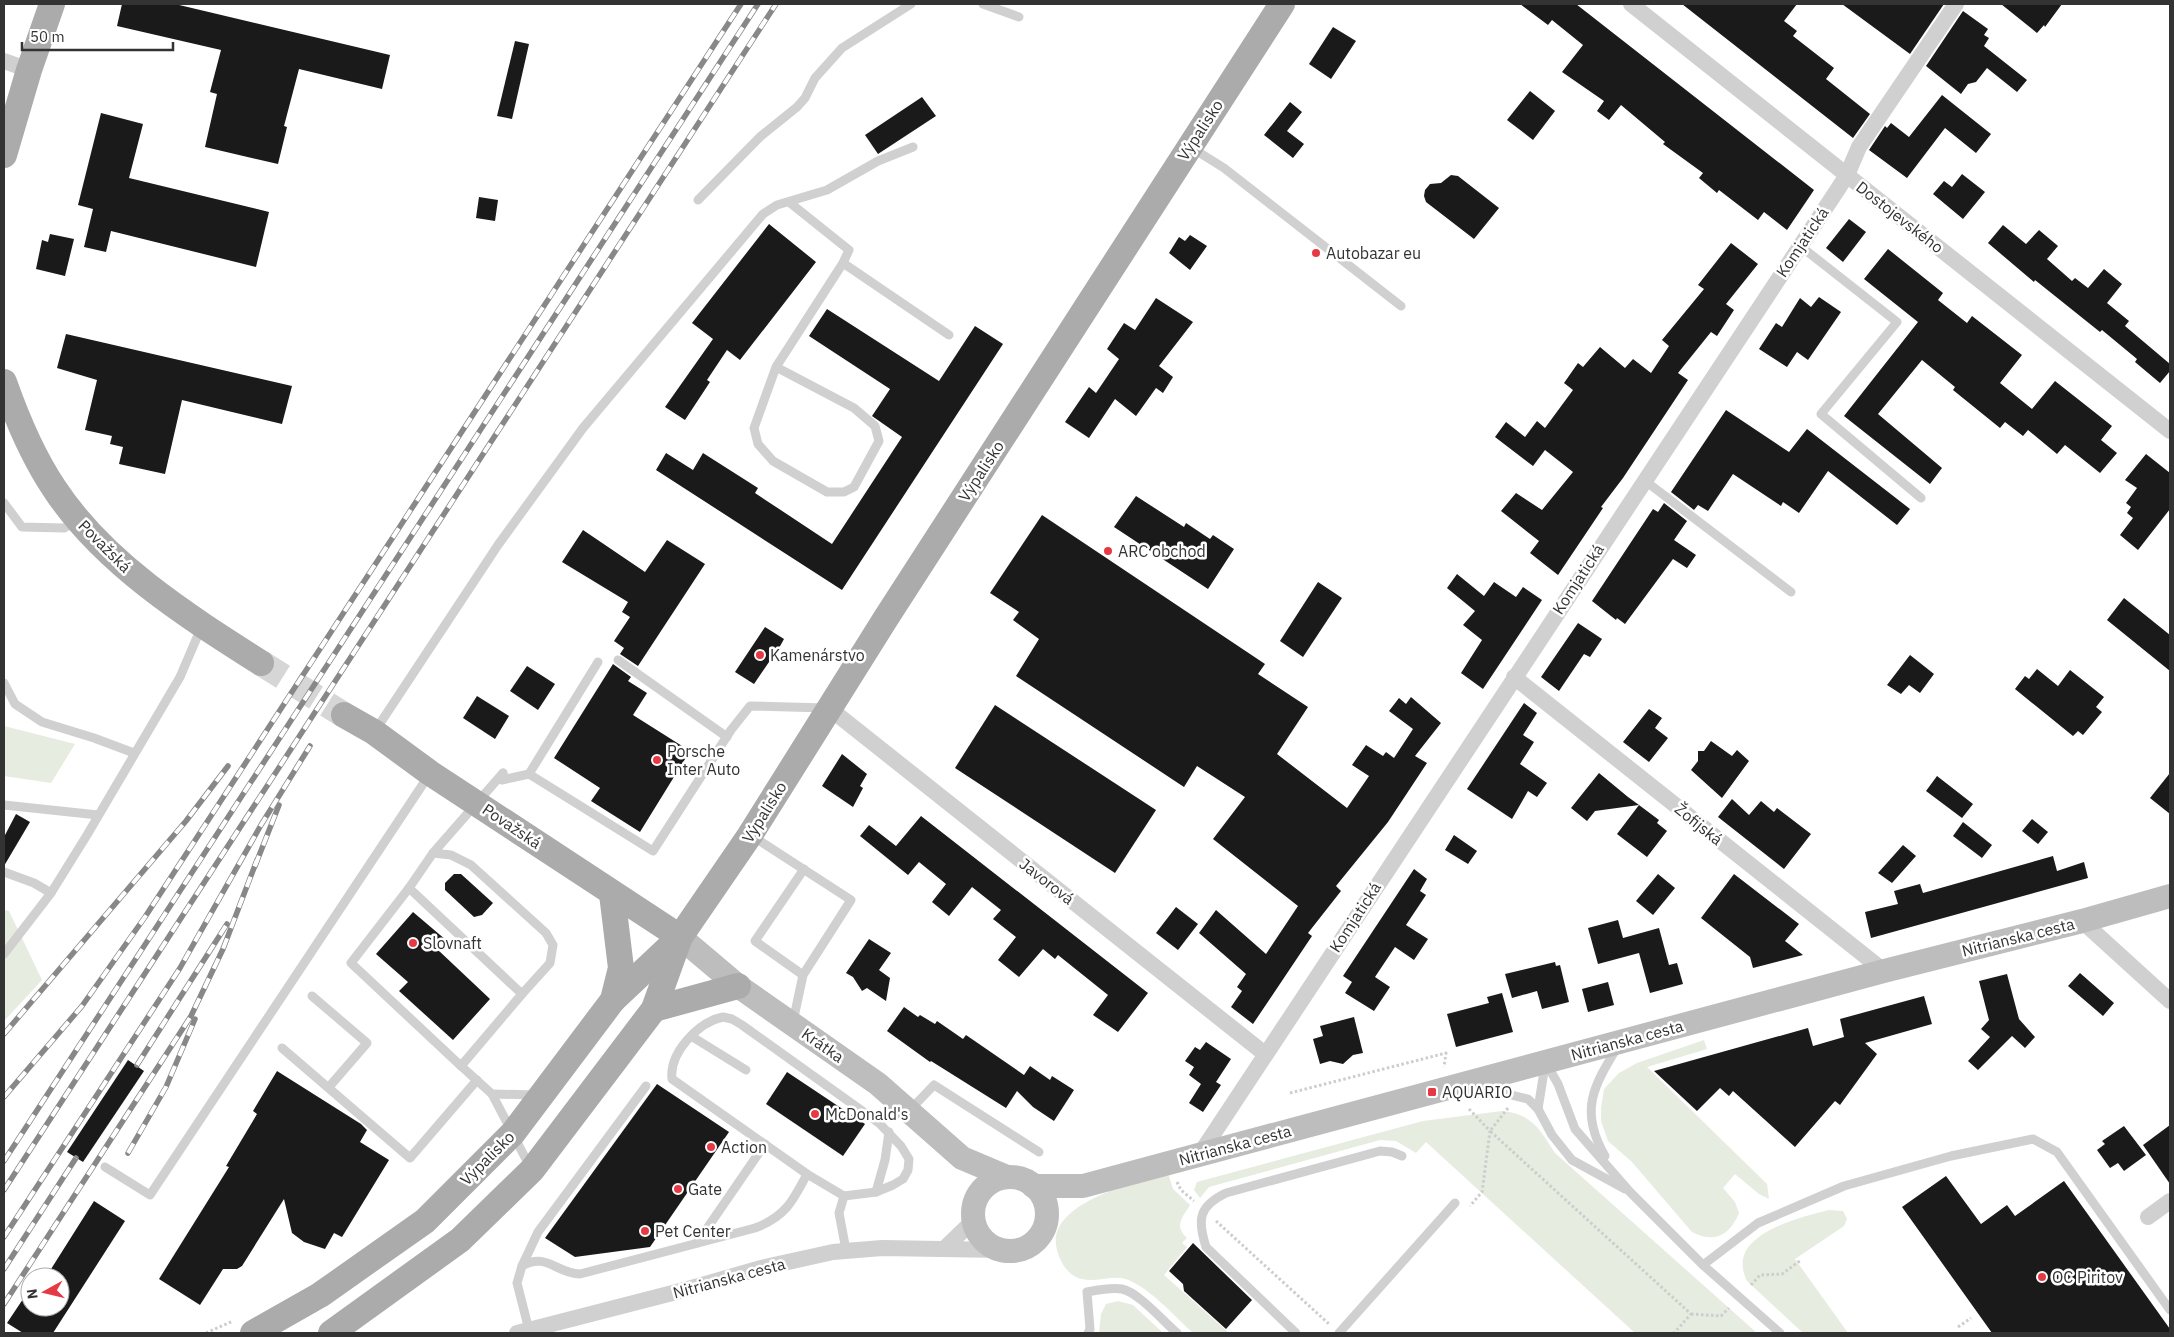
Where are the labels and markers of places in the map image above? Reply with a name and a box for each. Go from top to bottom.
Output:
place label: Autobazar eu [1326,243,1421,263]
marker: Autobazar eu [1310,247,1322,259]
place label: ARC obchod [1118,541,1206,561]
marker: ARC obchod [1102,545,1114,557]
place label: Kamenárstvo [770,645,865,665]
marker: Kamenárstvo [754,649,766,661]
place label: Porsche Inter Auto [667,741,740,779]
marker: Porsche Inter Auto [651,754,663,766]
place label: Slovnaft [423,933,482,953]
marker: Slovnaft [407,937,419,949]
place label: AQUARIO [1442,1082,1512,1102]
marker: AQUARIO [1426,1086,1438,1098]
place label: McDonald's [825,1104,909,1124]
marker: McDonald's [809,1108,821,1120]
place label: Action [721,1137,767,1157]
marker: Action [705,1141,717,1153]
place label: Gate [688,1179,722,1199]
marker: Gate [672,1183,684,1195]
place label: Pet Center [655,1221,731,1241]
marker: Pet Center [639,1225,651,1237]
place label: OC Piritov [2052,1267,2123,1287]
marker: OC Piritov [2036,1271,2048,1283]

